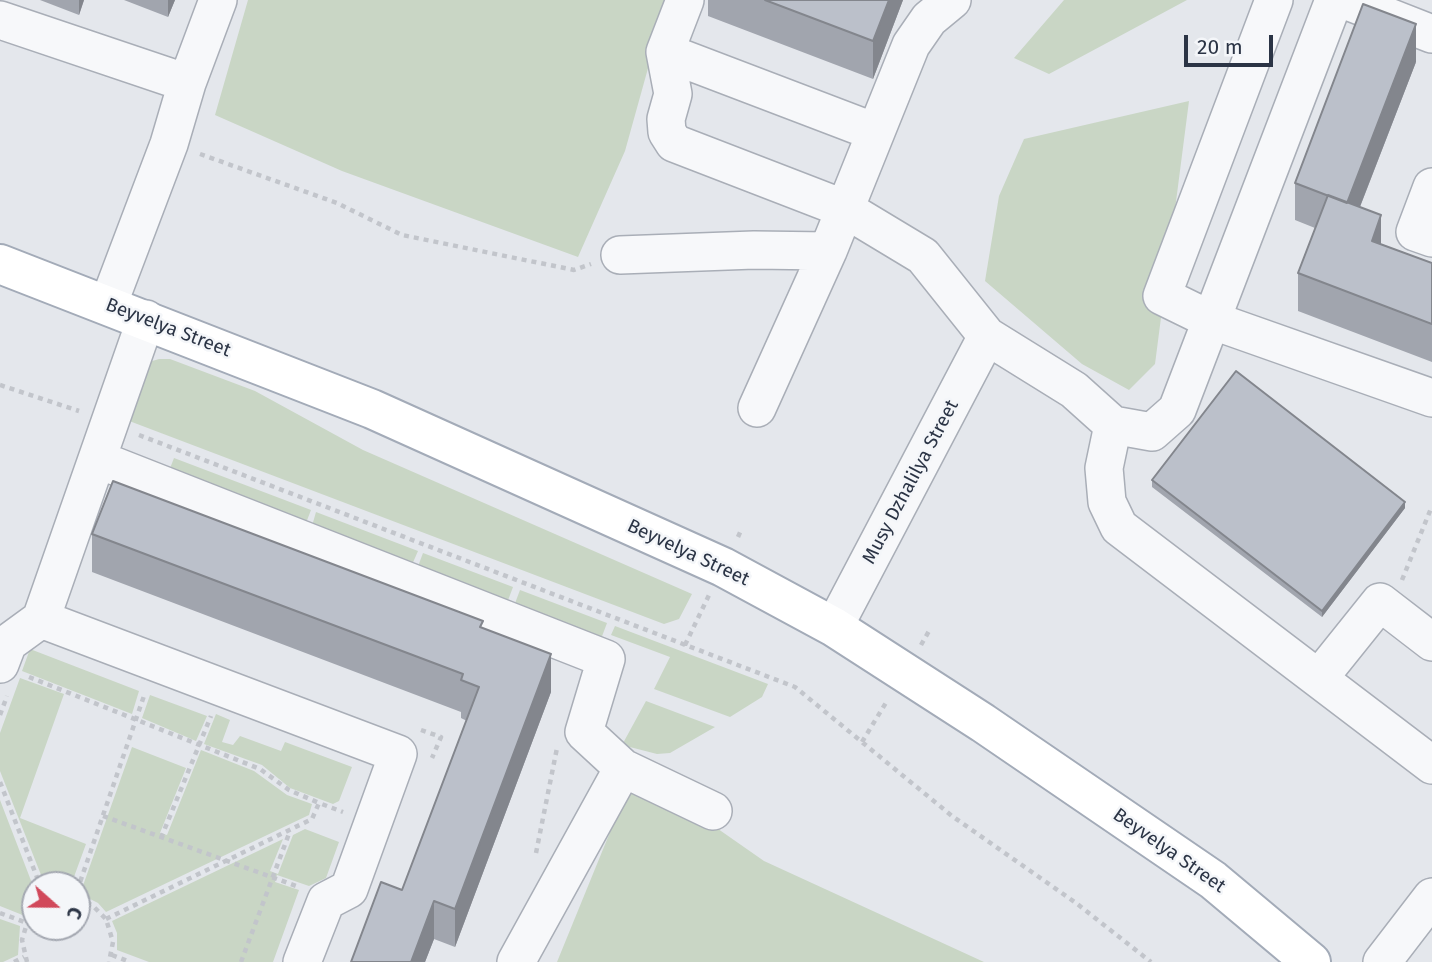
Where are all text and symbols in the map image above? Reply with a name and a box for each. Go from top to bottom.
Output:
scale bar [1187,21,1276,65]
text: 20 m [1197,34,1243,60]
street label: Beyvelya Street [102,294,234,362]
street label: Musy Dzhalilya Street [858,396,964,568]
street label: Beyvelya Street [623,515,753,591]
street label: Beyvelya Street [1108,804,1230,898]
north arrow [21,871,91,941]
text: С [62,904,87,922]

